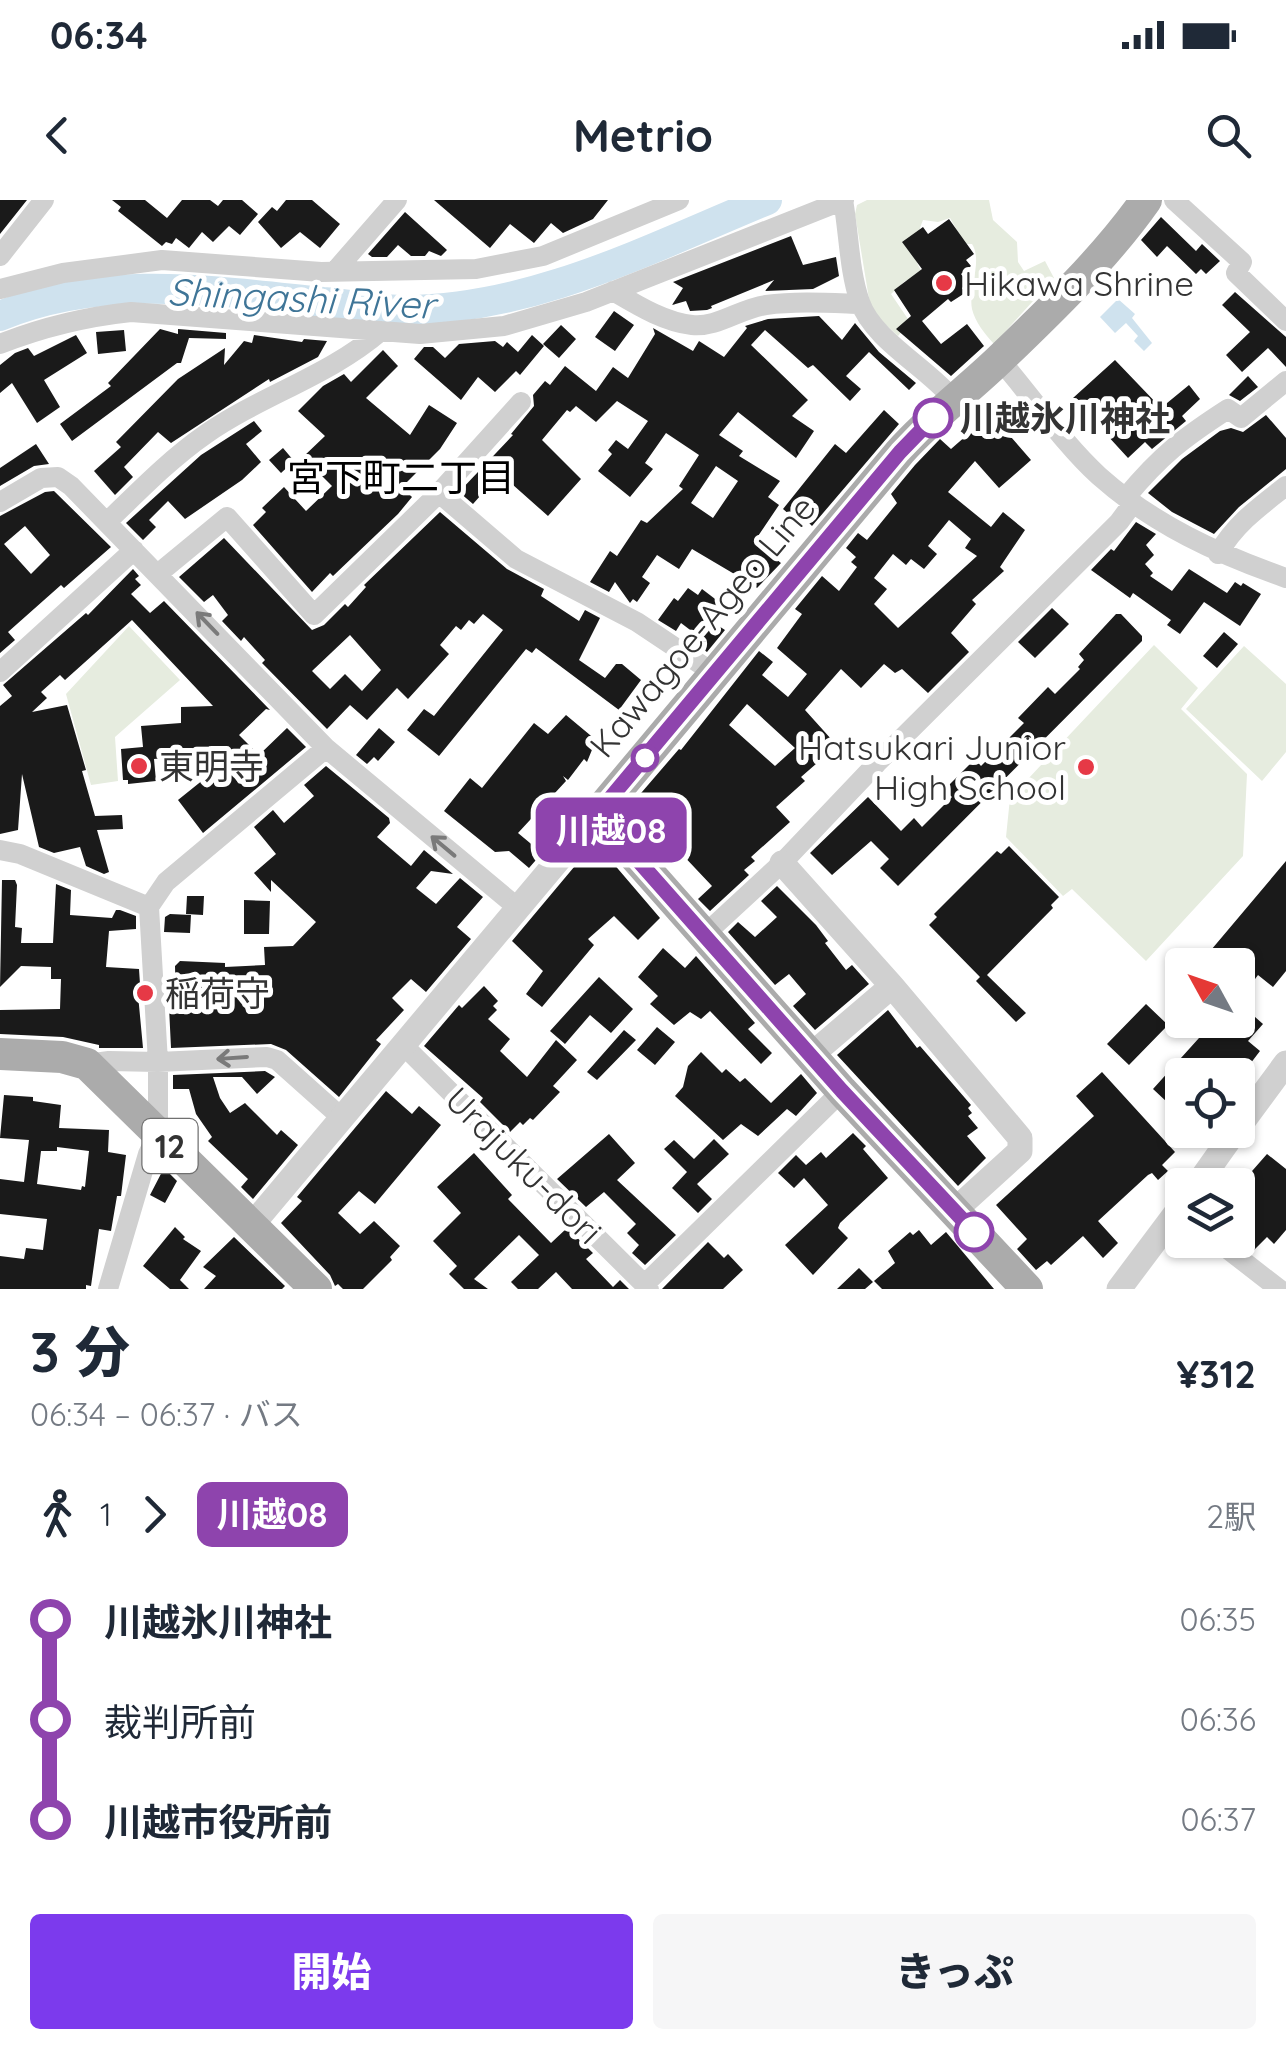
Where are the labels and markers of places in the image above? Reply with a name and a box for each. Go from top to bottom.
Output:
place label: Hikawa Shrine [964,261,1194,305]
marker: Hikawa Shrine [933,272,955,294]
place label: 川越氷川神社 [960,396,1170,440]
marker: 川越氷川神社 [914,399,952,437]
place label: Hatsukari Junior High School [798,725,1066,809]
place label: 東明寺 [159,744,264,788]
unlabelled marker [632,745,658,771]
marker: 東明寺 [128,755,150,777]
marker: Hatsukari Junior High School [1075,756,1097,778]
place label: 稲荷守 [165,971,270,1015]
marker: 稲荷守 [134,982,156,1004]
unlabelled marker [955,1213,993,1251]

